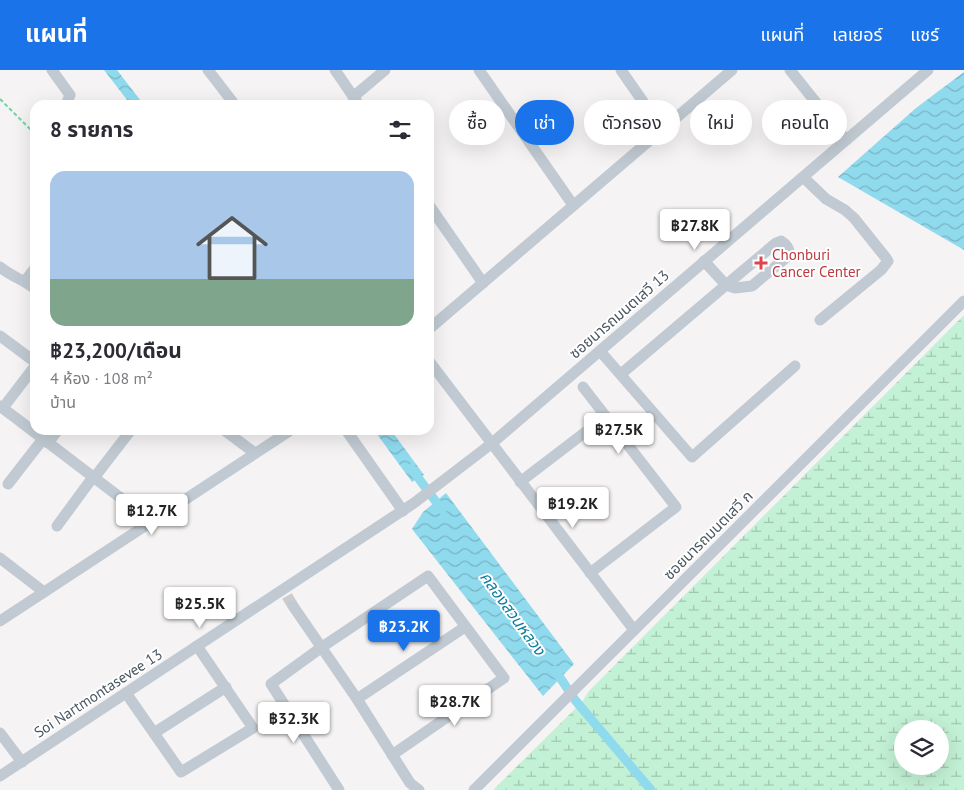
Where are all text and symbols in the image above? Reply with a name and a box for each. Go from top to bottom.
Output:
text: แผนที่ [25,18,88,49]
text: แผนที่ [760,23,804,46]
text: เลเยอร์ [832,23,882,46]
text: แชร์ [910,23,939,46]
chip: ซื้อ [449,100,505,145]
chip: เช่า [515,100,574,145]
chip: ตัวกรอง [584,100,680,145]
chip: ใหม่ [690,100,752,145]
chip: คอนโด [762,100,847,145]
text: 8 รายการ [50,116,133,143]
icon: filters [386,116,414,144]
icon: home [187,203,277,293]
pin: ฿27.8K [654,208,736,251]
text: ฿27.8K [671,215,719,235]
place label: Chonburi Cancer Center [772,245,861,281]
marker: Chonburi Cancer Center [754,256,768,270]
street label: ซอยนารถมนตเสวี 13 [565,265,673,363]
text: ฿23,200/เดือน [50,337,182,364]
text: 4 ห้อง · 108 m² [50,368,153,388]
text: บ้าน [50,392,76,412]
pin: ฿27.5K [578,412,660,455]
text: ฿27.5K [595,419,643,439]
pin: ฿19.2K [532,486,614,529]
street label: ซอยนารถมนตเสวี ก [659,486,757,584]
text: ฿19.2K [548,493,598,513]
pin: ฿12.7K [111,494,193,536]
text: ฿12.7K [127,500,177,520]
water label: คลองสวนหลวง [476,567,551,660]
pin: ฿25.5K [159,586,241,629]
text: ฿25.5K [175,593,225,613]
pin: ฿23.2K [363,610,445,652]
text: ฿23.2K [379,616,429,636]
street label: Soi Nartmontasevee 13 [30,644,166,742]
pin: ฿28.7K [414,684,496,727]
text: ฿28.7K [430,691,480,711]
pin: ฿32.3K [253,702,335,744]
text: ฿32.3K [269,708,319,728]
map controls [894,720,949,775]
button: layers [894,720,949,775]

